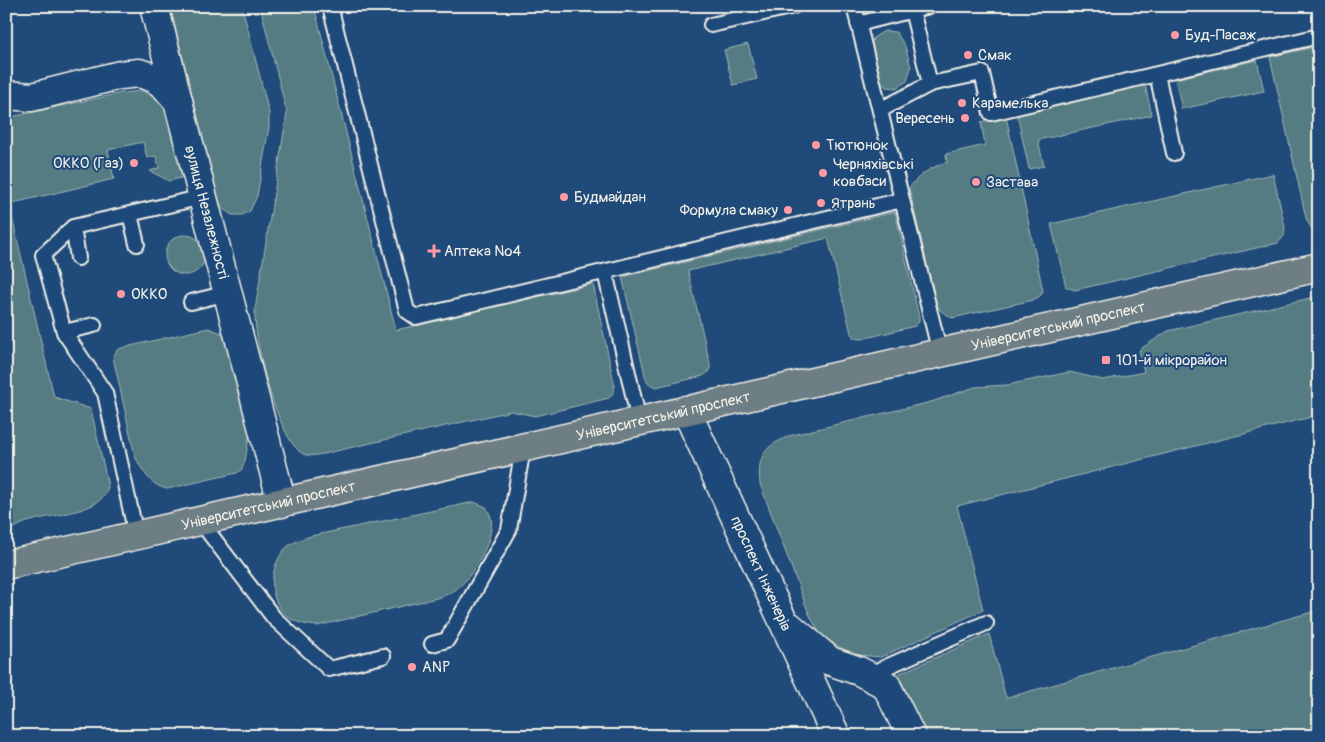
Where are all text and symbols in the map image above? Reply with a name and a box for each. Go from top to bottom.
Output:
place label: Буд-Пасаж [1185,26,1256,45]
marker: Буд-Пасаж [1169,29,1181,41]
place label: Смак [978,46,1012,65]
marker: Смак [962,49,974,61]
place label: Карамелька [972,94,1048,113]
marker: Карамелька [956,97,968,109]
place label: Вересень [895,109,955,128]
marker: Вересень [959,112,971,124]
place label: Тютюнок [826,136,889,155]
marker: Тютюнок [810,139,822,151]
street label: вулиця Незалежності [180,143,233,281]
place label: ОККО (Газ) [53,154,124,173]
place label: Черняхівські ковбаси [833,155,914,191]
marker: ОККО (Газ) [128,157,140,169]
marker: Черняхівські ковбаси [817,167,829,179]
place label: Застава [986,173,1038,192]
marker: Застава [970,176,982,188]
place label: Будмайдан [574,188,646,207]
marker: Будмайдан [558,191,570,203]
place label: Ятрань [831,194,876,213]
marker: Ятрань [815,197,827,209]
place label: Формула смаку [680,201,779,220]
marker: Формула смаку [782,204,794,216]
place label: Аптека №4 [444,242,521,261]
marker: Аптека №4 [428,245,440,257]
place label: ОККО [131,285,167,304]
marker: ОККО [115,288,127,300]
street label: Університетський проспект [969,297,1148,355]
place label: 101-й мікрорайон [1116,351,1227,370]
marker: 101-й мікрорайон [1100,354,1112,366]
street label: Університетський проспект [574,387,753,445]
street label: Університетський проспект [179,476,358,534]
street label: проспект Інженерів [727,513,796,634]
place label: ANP [422,658,450,677]
marker: ANP [406,661,418,673]

